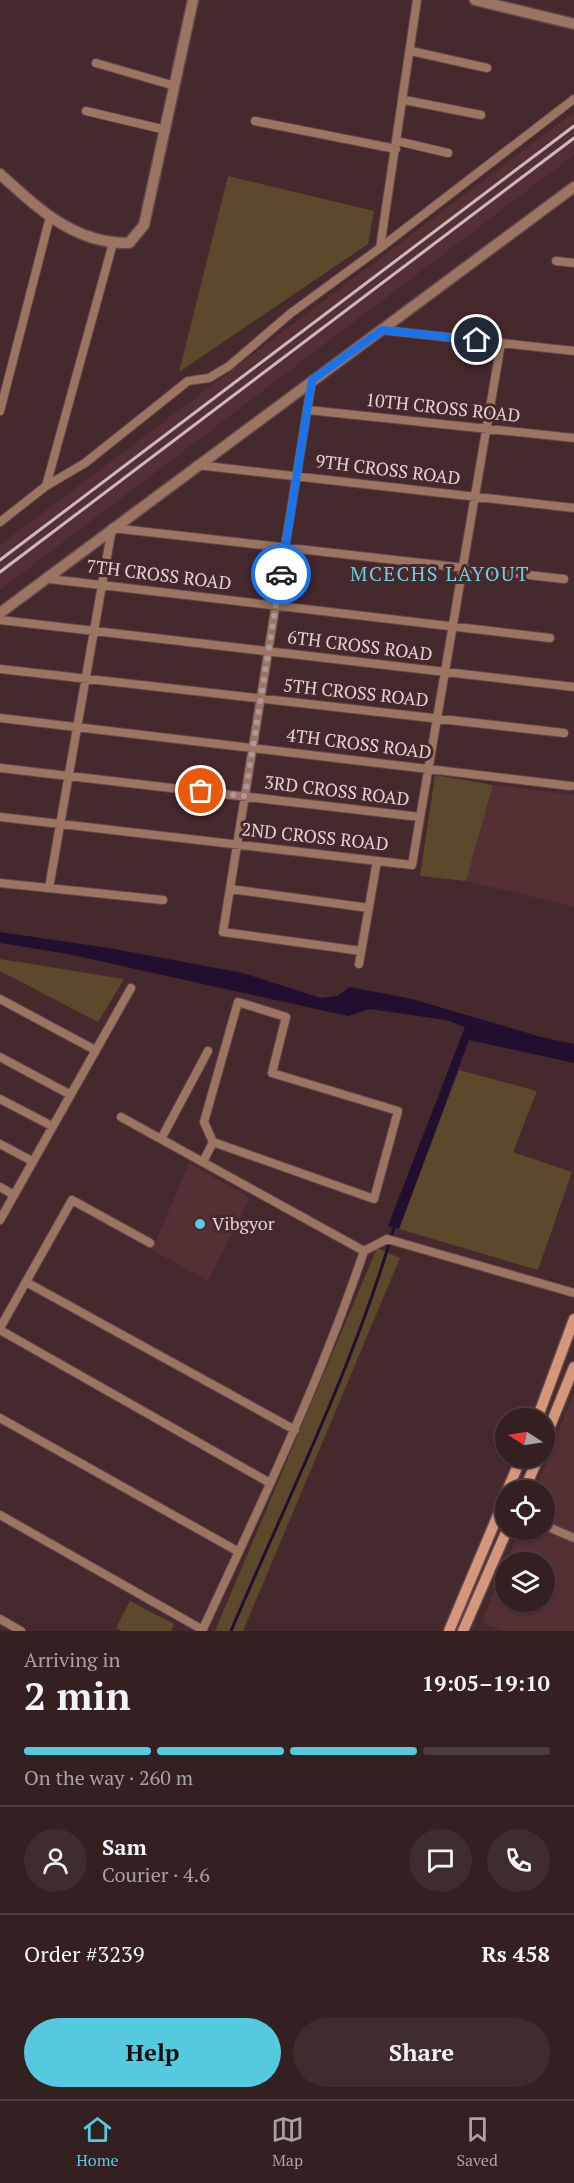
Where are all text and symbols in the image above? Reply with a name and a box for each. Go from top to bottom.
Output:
pin [451,314,502,365]
icon: home [460,323,493,356]
street label: 10TH CROSS ROAD [364,387,522,427]
street label: 9TH CROSS ROAD [314,448,462,490]
courier [251,544,311,604]
street label: 7TH CROSS ROAD [85,553,233,595]
icon: car [265,558,298,591]
district label: MCECHS LAYOUT [350,560,530,587]
street label: 6TH CROSS ROAD [286,624,434,666]
street label: 5TH CROSS ROAD [282,672,430,712]
street label: 4TH CROSS ROAD [285,722,433,764]
pin [175,765,226,816]
street label: 3RD CROSS ROAD [263,769,411,811]
icon: bag [184,774,217,807]
street label: 2ND CROSS ROAD [240,816,390,856]
place label: Vibgyor [212,1211,275,1235]
marker: Vibgyor [193,1217,207,1231]
north arrow [495,1408,555,1468]
map controls [495,1408,555,1612]
button: locate [495,1480,555,1540]
button: layers [495,1552,555,1612]
text: Arriving in [24,1646,120,1673]
text: 19:05–19:10 [422,1668,550,1697]
text: 2 min [24,1669,131,1721]
text: On the way · 260 m [24,1764,193,1791]
button: person [24,1829,87,1892]
button: chat [409,1829,472,1892]
button: phone [487,1829,550,1892]
text: Sam [102,1832,147,1861]
text: Courier · 4.6 [102,1861,210,1888]
text: Order #3239 [24,1939,144,1968]
text: Rs 458 [481,1939,550,1968]
button: Help [24,2018,281,2087]
button: Share [293,2018,550,2087]
tab: Home [76,2113,119,2171]
tab: Map [271,2113,304,2171]
tab: Saved [456,2113,498,2171]

